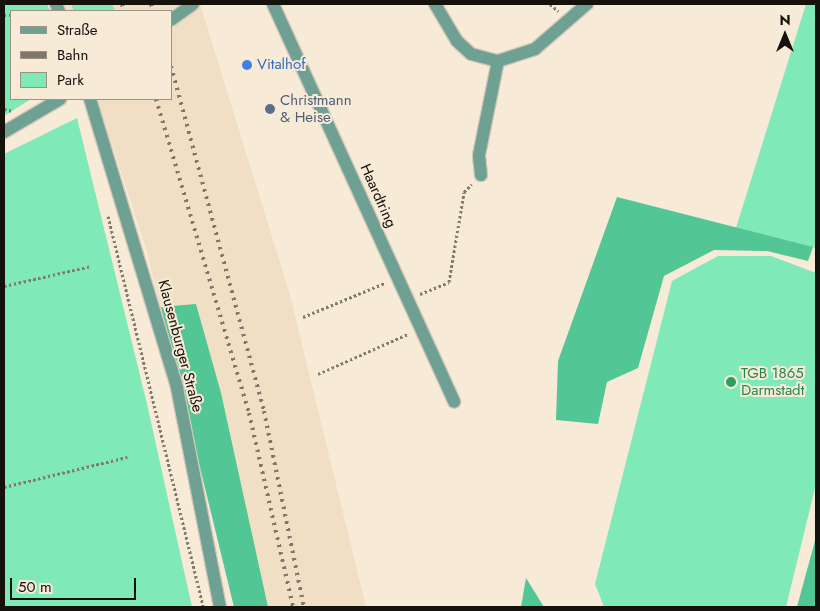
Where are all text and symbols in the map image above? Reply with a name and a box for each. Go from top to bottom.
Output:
legend [10,10,172,100]
north arrow [760,10,810,60]
text: N [779,10,791,30]
text: Straße [57,19,97,41]
text: Bahn [57,44,88,66]
place label: Vitalhof [257,56,305,74]
marker: Vitalhof [241,59,253,71]
text: Park [57,69,84,91]
place label: Christmann & Heise [280,91,352,126]
marker: Christmann & Heise [264,103,276,115]
street label: Haardtring [356,161,400,231]
street label: Klausenburger Straße [154,278,206,414]
place label: TGB 1865 Darmstadt [741,364,804,399]
marker: TGB 1865 Darmstadt [725,376,737,388]
scale bar [12,568,139,600]
text: 50 m [18,576,52,598]

